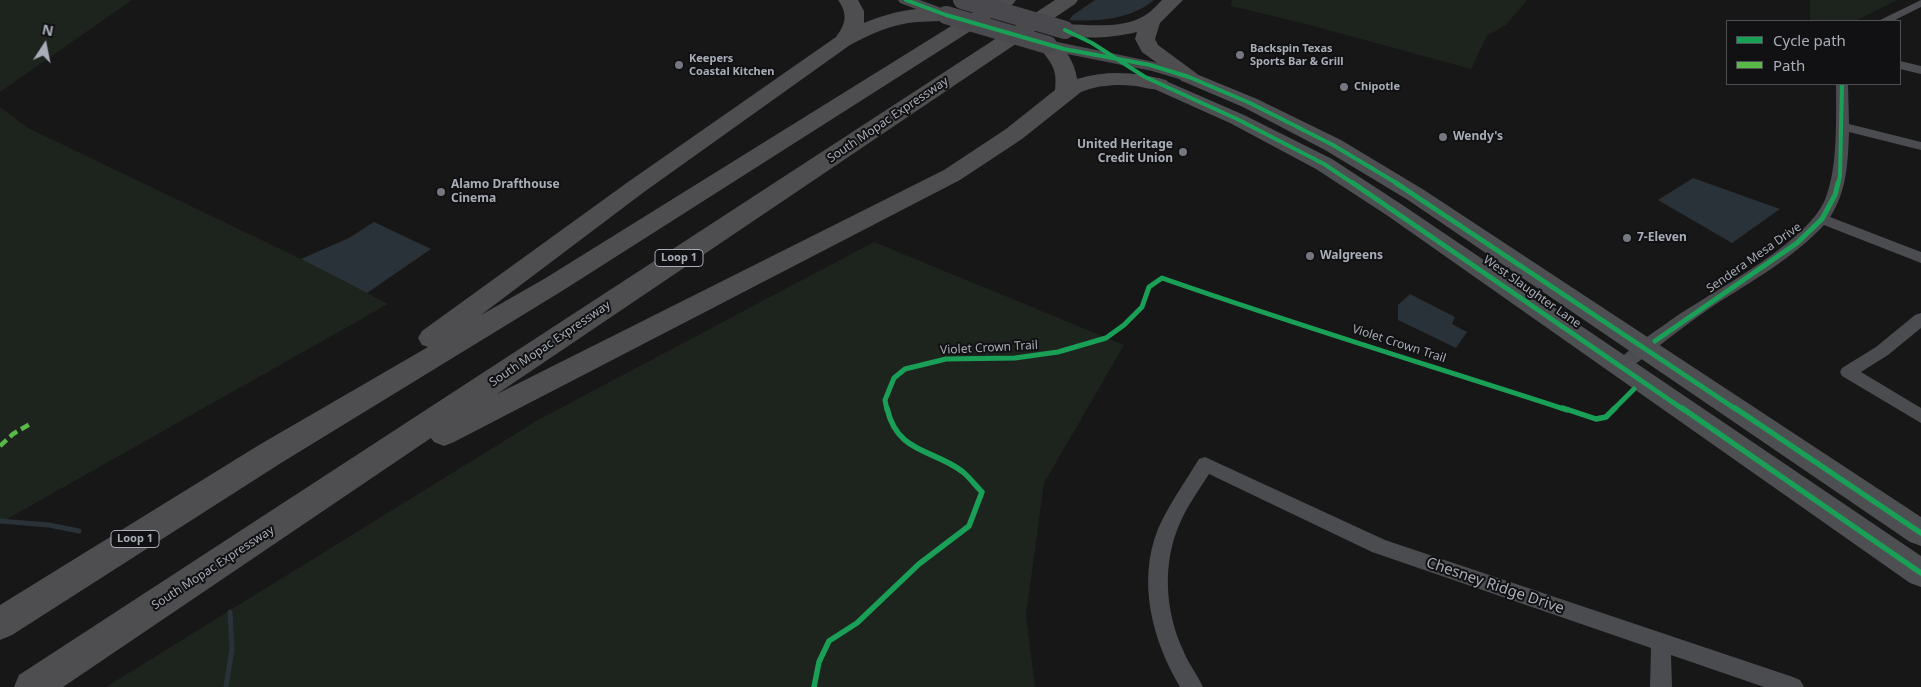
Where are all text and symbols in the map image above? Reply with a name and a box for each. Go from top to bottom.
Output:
text: N [41,19,55,40]
north arrow [20,20,70,70]
legend [1726,20,1901,85]
text: Cycle path [1773,30,1846,50]
place label: Backspin Texas Sports Bar & Grill [1250,42,1343,68]
marker: Backspin Texas Sports Bar & Grill [1234,49,1246,61]
place label: Keepers Coastal Kitchen [689,52,774,78]
text: Path [1773,55,1805,75]
marker: Keepers Coastal Kitchen [673,59,685,71]
street label: South Mopac Expressway [825,74,951,166]
place label: Chipotle [1354,80,1400,94]
marker: Chipotle [1338,81,1350,93]
place label: Wendy's [1453,130,1503,144]
marker: Wendy's [1437,131,1449,143]
place label: United Heritage Credit Union [1077,138,1173,166]
marker: United Heritage Credit Union [1177,146,1189,158]
place label: Alamo Drafthouse Cinema [451,178,560,206]
marker: Alamo Drafthouse Cinema [435,186,447,198]
street label: Sendera Mesa Drive [1704,220,1804,296]
place label: 7-Eleven [1637,231,1687,245]
marker: 7-Eleven [1621,232,1633,244]
place label: Walgreens [1320,249,1383,263]
road number: Loop 1 [655,250,703,266]
marker: Walgreens [1304,250,1316,262]
street label: West Slaughter Lane [1480,253,1584,331]
street label: South Mopac Expressway [487,298,613,390]
street label: Violet Crown Trail [1350,322,1448,366]
street label: Violet Crown Trail [940,338,1038,358]
street label: South Mopac Expressway [149,523,277,613]
road number: Loop 1 [111,530,159,548]
street label: Chesney Ridge Drive [1424,554,1566,618]

